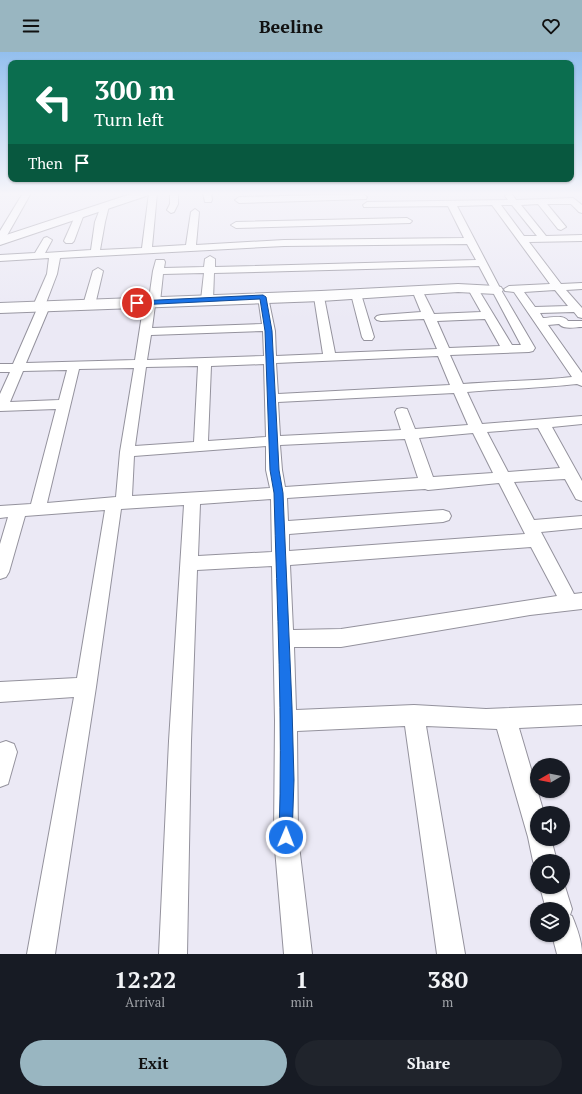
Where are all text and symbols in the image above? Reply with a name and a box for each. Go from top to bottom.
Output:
text: Beeline [259,14,323,38]
icon: menu [20,15,42,37]
icon: heart [540,15,562,37]
text: 300 m [94,71,175,108]
icon: left [28,76,80,128]
text: Turn left [94,107,164,131]
icon: arrive [71,152,93,174]
text: Then [28,153,63,173]
pin [120,286,154,320]
icon: arrive [126,292,148,314]
north arrow [530,758,570,798]
map controls [530,758,570,942]
button: sound [530,806,570,846]
position arrow [265,816,307,858]
button: search [530,854,570,894]
button: layers [530,902,570,942]
text: 12:22 [114,963,176,995]
text: 1 [295,963,309,995]
text: 380 [427,963,468,995]
text: Arrival [125,993,165,1011]
text: min [290,993,313,1011]
text: m [442,993,453,1011]
button: Exit [20,1040,287,1086]
button: Share [295,1040,562,1086]

